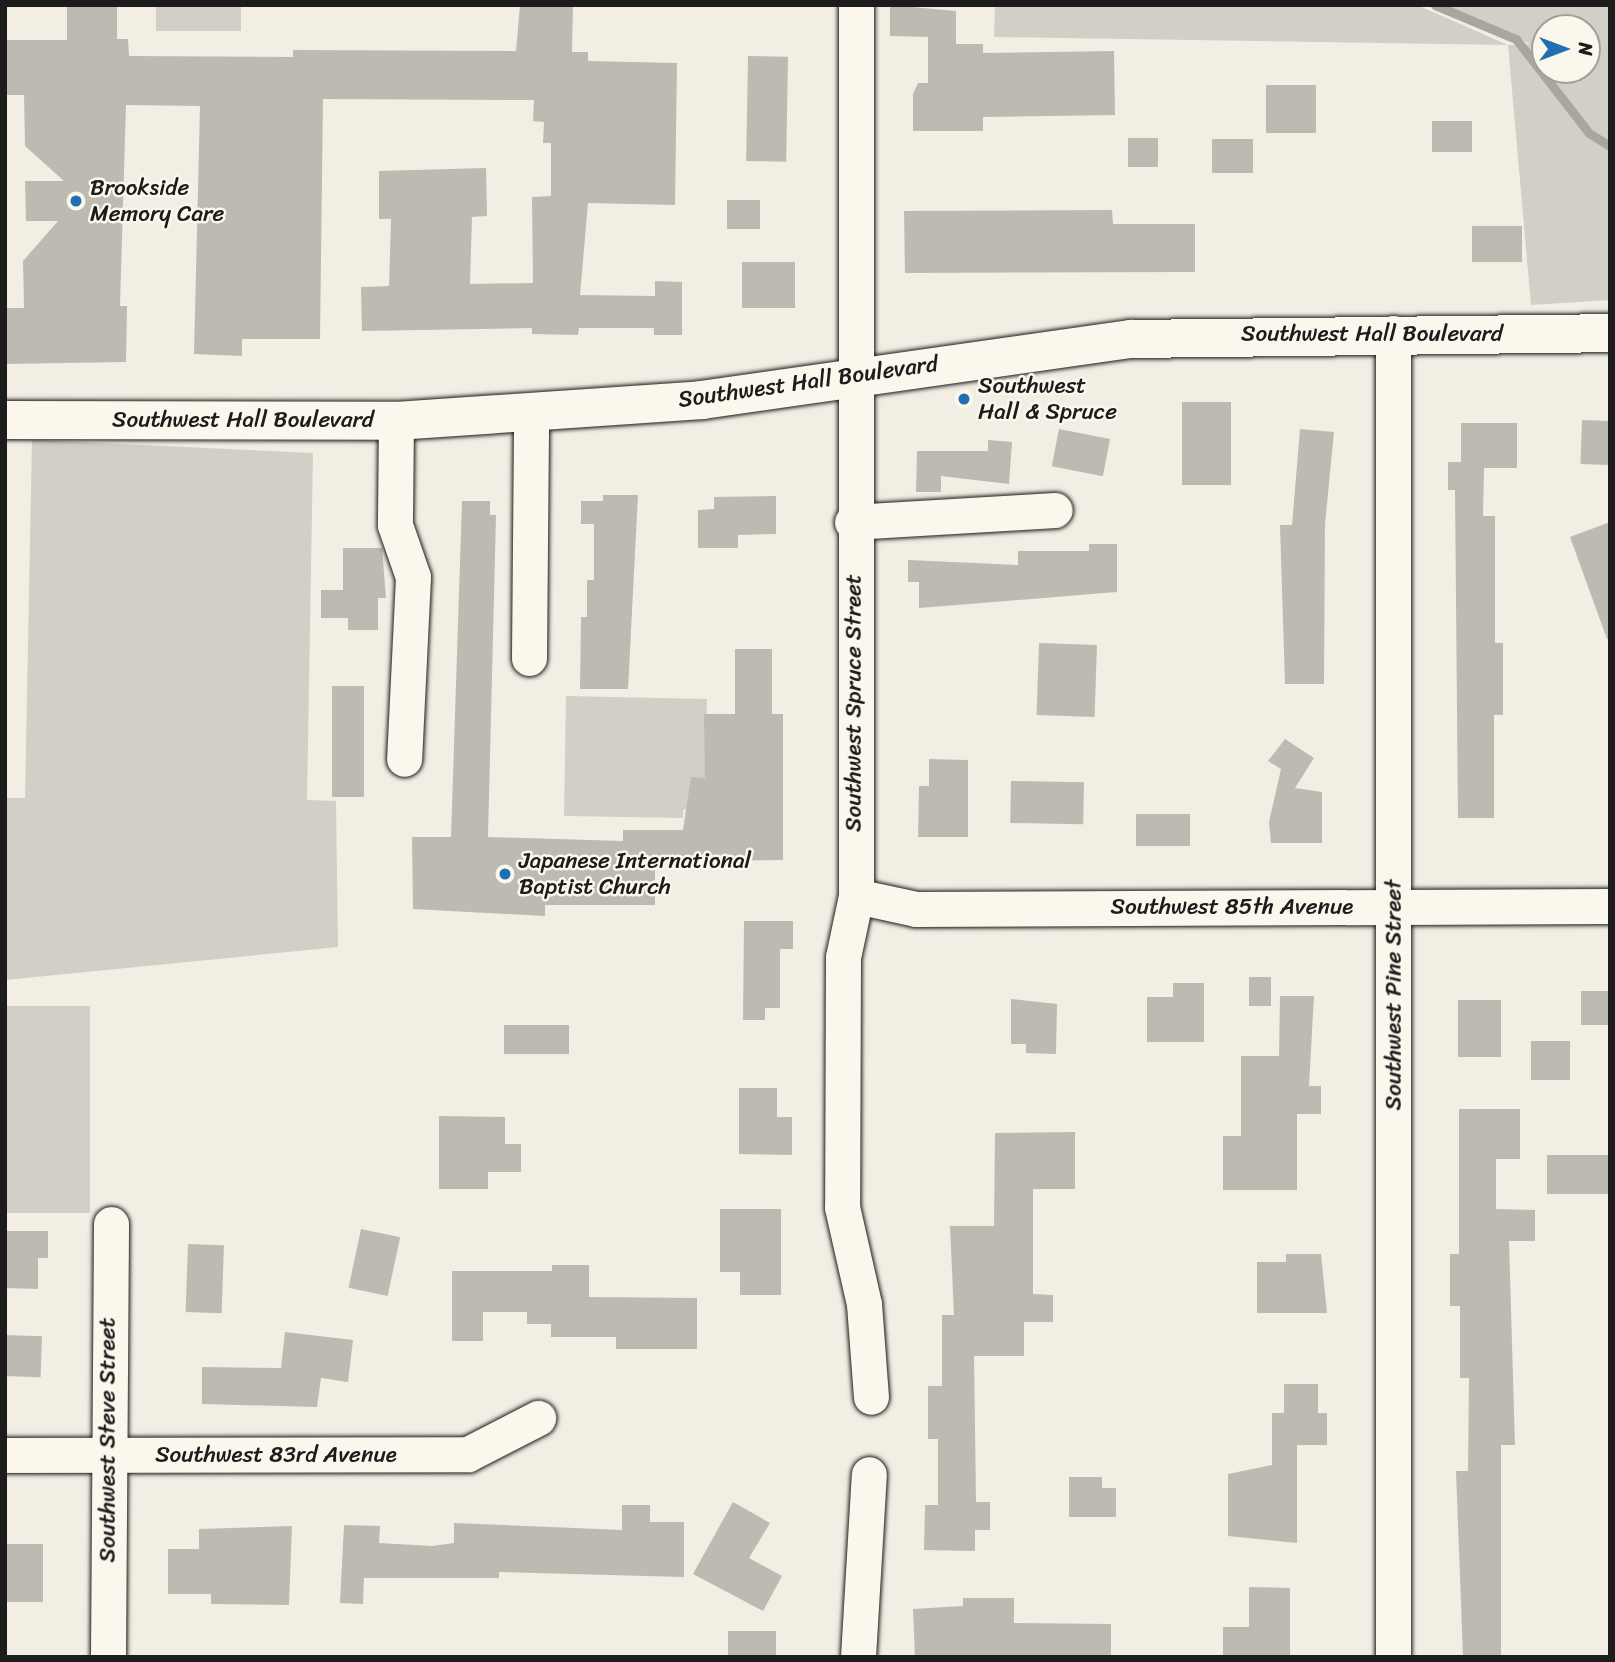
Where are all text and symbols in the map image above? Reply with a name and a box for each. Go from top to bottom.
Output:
north arrow [1531,14,1601,84]
text: N [1569,42,1602,56]
place label: Brookside Memory Care [90,174,224,228]
marker: Brookside Memory Care [68,193,84,209]
street label: Southwest Hall Boulevard [1241,320,1503,348]
street label: Southwest Hall Boulevard [677,350,939,414]
place label: Southwest Hall & Spruce [978,372,1117,426]
marker: Southwest Hall & Spruce [956,391,972,407]
street label: Southwest Hall Boulevard [112,406,374,434]
street label: Southwest Spruce Street [840,574,868,832]
place label: Japanese International Baptist Church [519,847,751,901]
marker: Japanese International Baptist Church [497,866,513,882]
street label: Southwest Pine Street [1380,879,1408,1111]
street label: Southwest 85th Avenue [1110,893,1354,921]
street label: Southwest Steve Street [94,1317,122,1563]
street label: Southwest 83rd Avenue [155,1441,397,1469]

